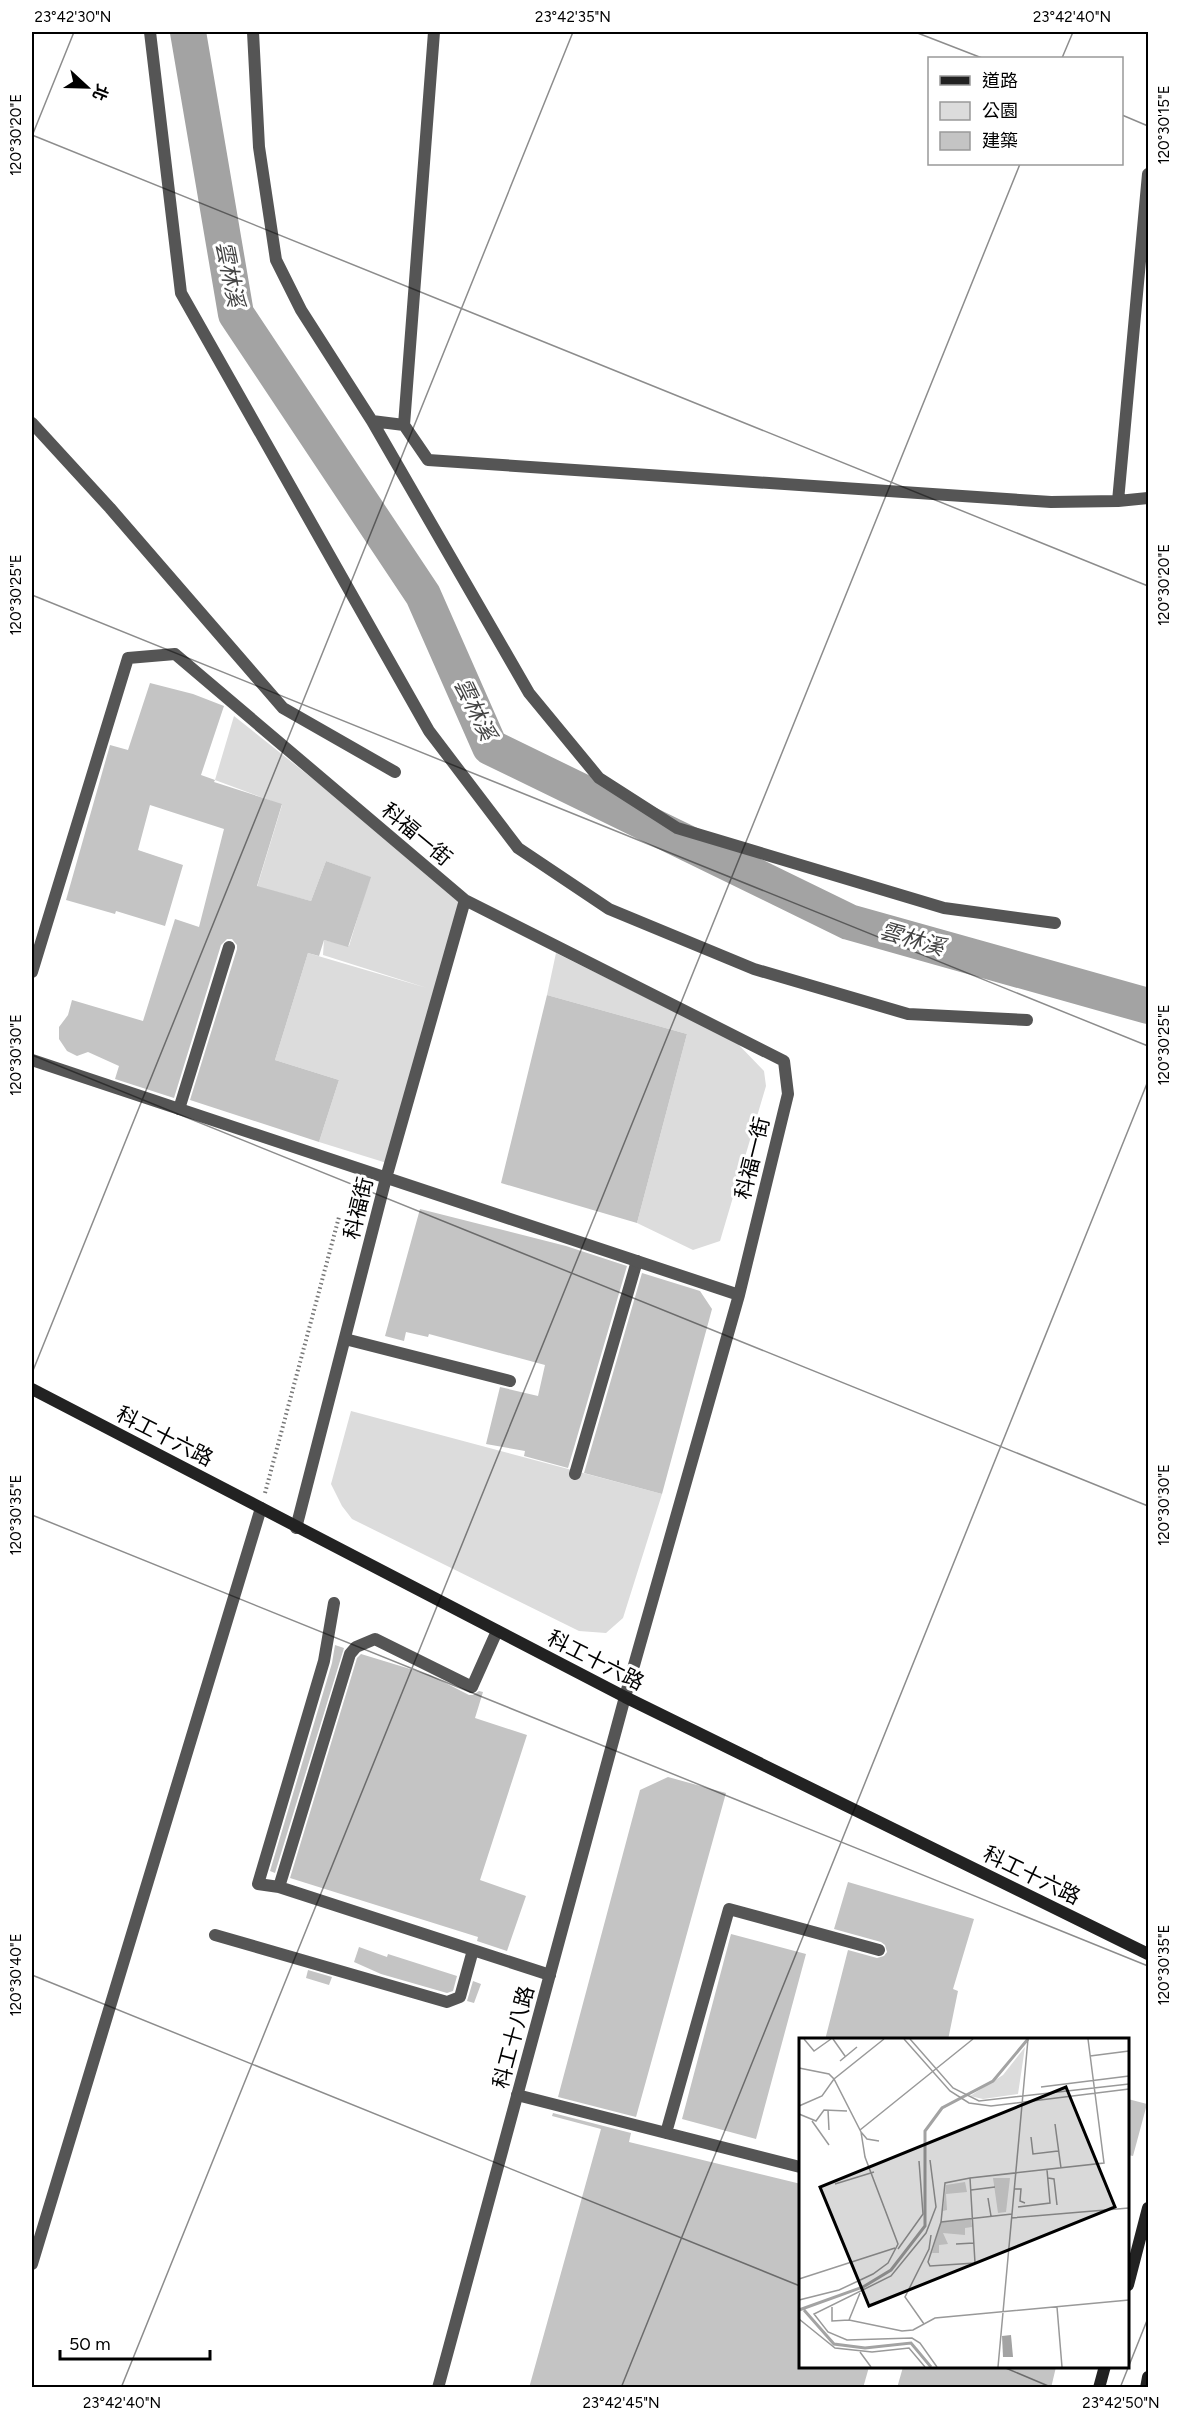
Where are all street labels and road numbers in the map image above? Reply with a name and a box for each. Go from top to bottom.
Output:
street label: 科福一街 [377,797,457,871]
street label: 科福一街 [730,1114,774,1202]
street label: 科福街 [338,1174,378,1242]
street label: 科工十六路 [113,1401,217,1471]
street label: 科工十六路 [544,1625,648,1695]
street label: 科工十六路 [979,1841,1085,1909]
street label: 科工十八路 [487,1983,539,2091]

